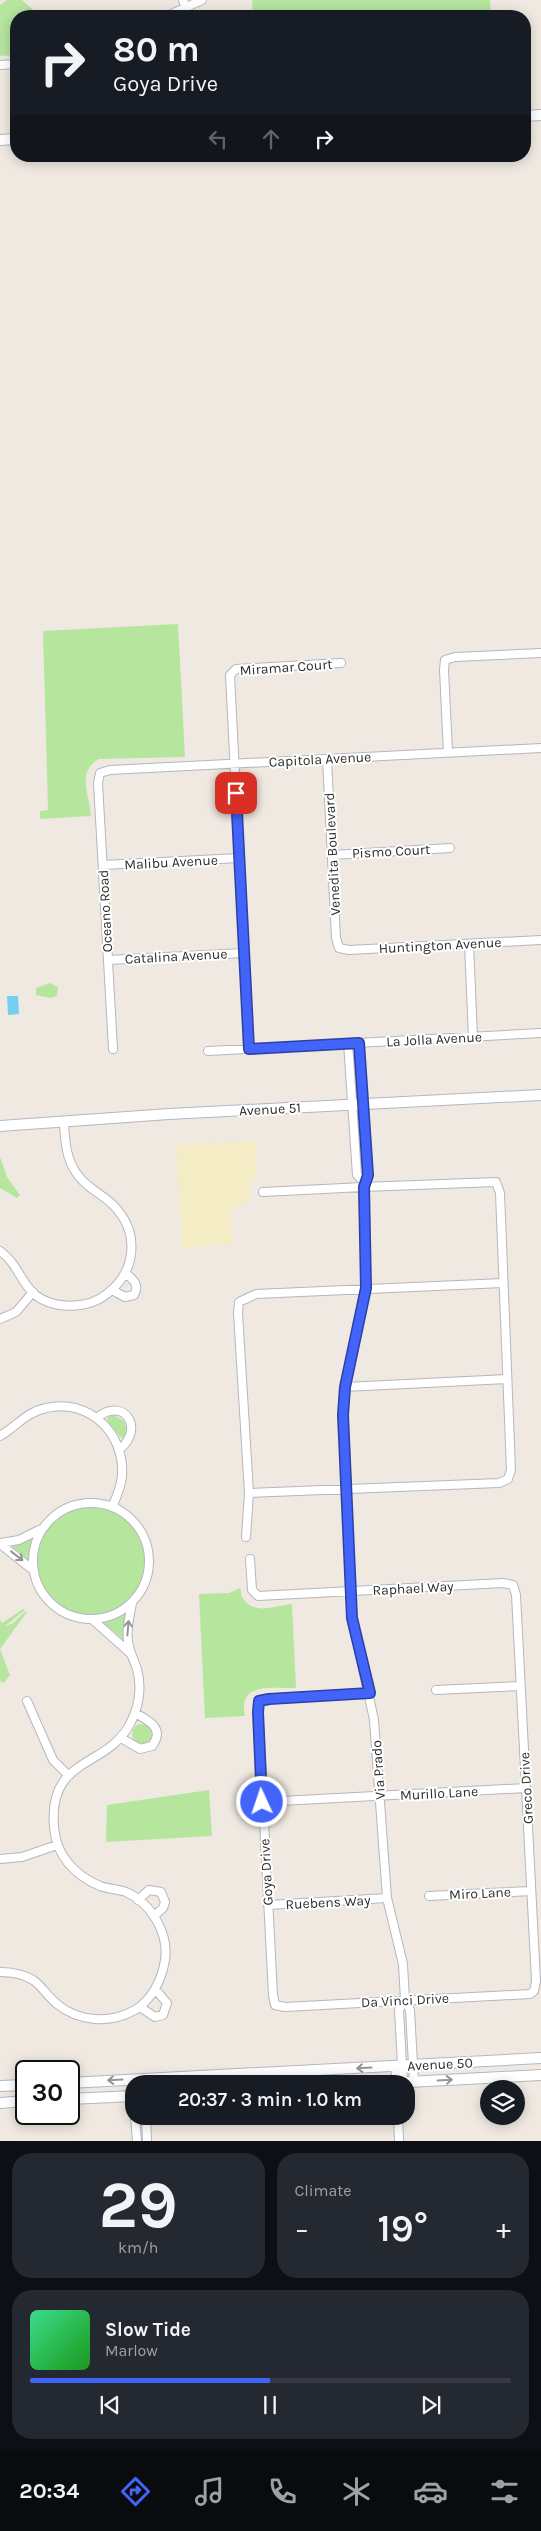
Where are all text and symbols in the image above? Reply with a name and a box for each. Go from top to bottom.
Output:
text: 80 m [113,29,200,70]
icon: right [30,30,95,95]
text: Goya Drive [113,71,218,97]
icon: left [204,125,232,153]
icon: ahead [257,125,285,153]
icon: right [310,125,338,153]
street label: Miramar Court [239,656,333,679]
street label: Capitola Avenue [268,748,372,771]
pin [215,772,257,814]
icon: arrive [222,779,250,807]
street label: Venedita Boulevard [321,792,344,916]
street label: Pismo Court [351,841,431,862]
street label: Malibu Avenue [124,852,218,873]
street label: Oceano Road [95,869,116,953]
street label: Huntington Avenue [378,934,502,957]
street label: Catalina Avenue [124,945,228,968]
street label: La Jolla Avenue [386,1029,482,1050]
street label: Avenue 51 [239,1099,301,1120]
one-way arrow [10,1551,24,1561]
street label: Raphael Way [372,1578,455,1599]
one-way arrow [124,1620,133,1636]
street label: Via Prado [368,1740,389,1800]
street label: Greco Drive [516,1751,537,1824]
position arrow [235,1775,287,1827]
street label: Murillo Lane [399,1783,479,1804]
street label: Goya Drive [256,1838,277,1906]
street label: Miro Lane [449,1883,511,1904]
street label: Ruebens Way [285,1892,371,1913]
street label: Da Vinci Drive [361,1990,450,2011]
street label: Avenue 50 [407,2054,473,2075]
speed limit sign: 30 [15,2060,80,2125]
one-way arrow [357,2063,373,2072]
one-way arrow [437,2075,453,2084]
one-way arrow [107,2076,123,2085]
map controls [480,2080,525,2125]
button: layers [480,2080,525,2125]
text: 20:37 · 3 min · 1.0 km [178,2089,362,2111]
text: 29 [99,2167,178,2243]
text: Climate [295,2181,352,2200]
text: 19° [378,2206,428,2251]
text: − [295,2212,309,2245]
text: + [496,2212,511,2245]
text: km/h [118,2238,159,2257]
text: Slow Tide [105,2319,191,2341]
text: Marlow [105,2341,158,2360]
icon: previous [96,2391,124,2419]
icon: pause [256,2391,284,2419]
icon: next [417,2391,445,2419]
icon: directions [118,2474,153,2509]
icon: music [192,2474,227,2509]
icon: phone [265,2474,300,2509]
icon: climate [339,2474,374,2509]
icon: car [413,2474,448,2509]
icon: filters [487,2474,522,2509]
text: 20:34 [19,2478,79,2504]

